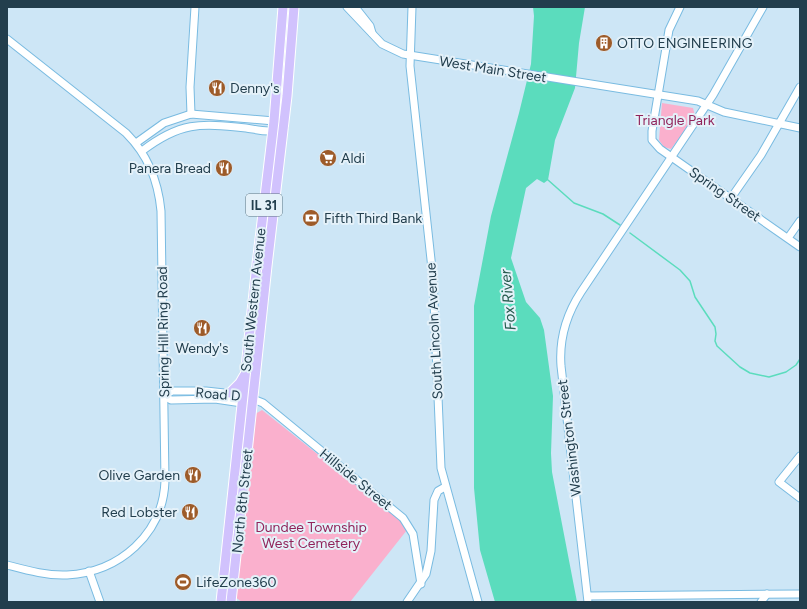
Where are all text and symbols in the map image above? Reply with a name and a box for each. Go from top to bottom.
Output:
building icon: OTTO ENGINEERING [594,33,614,53]
place label: OTTO ENGINEERING [617,35,753,52]
street label: West Main Street [438,53,548,86]
restaurant icon: Denny's [207,78,227,98]
place label: Denny's [230,80,279,97]
park label: Triangle Park [635,112,715,129]
supermarket icon: Aldi [318,148,338,168]
place label: Aldi [341,150,365,167]
restaurant icon: Panera Bread [214,158,234,178]
place label: Panera Bread [129,160,211,177]
street label: Spring Street [686,163,764,225]
road number: IL 31 [246,194,282,216]
bank icon: Fifth Third Bank [301,208,321,228]
place label: Fifth Third Bank [324,210,422,227]
street label: South Western Avenue [237,227,270,373]
street label: South Lincoln Avenue [422,262,447,400]
street label: Spring Hill Ring Road [154,266,173,398]
water label: Fox River [496,268,520,331]
restaurant icon: Wendy's [192,318,212,338]
place label: Wendy's [175,340,229,357]
street label: Washington Street [554,379,585,497]
street label: Road D [195,384,241,405]
street label: Hillside Street [316,445,395,514]
street label: North 8th Street [229,448,256,554]
restaurant icon: Olive Garden [183,465,203,485]
place label: Olive Garden [98,467,180,484]
restaurant icon: Red Lobster [180,502,200,522]
place label: Red Lobster [101,504,177,521]
park label: Dundee Township West Cemetery [255,519,367,552]
sports icon: LifeZone360 [173,572,193,592]
place label: LifeZone360 [196,574,276,591]

